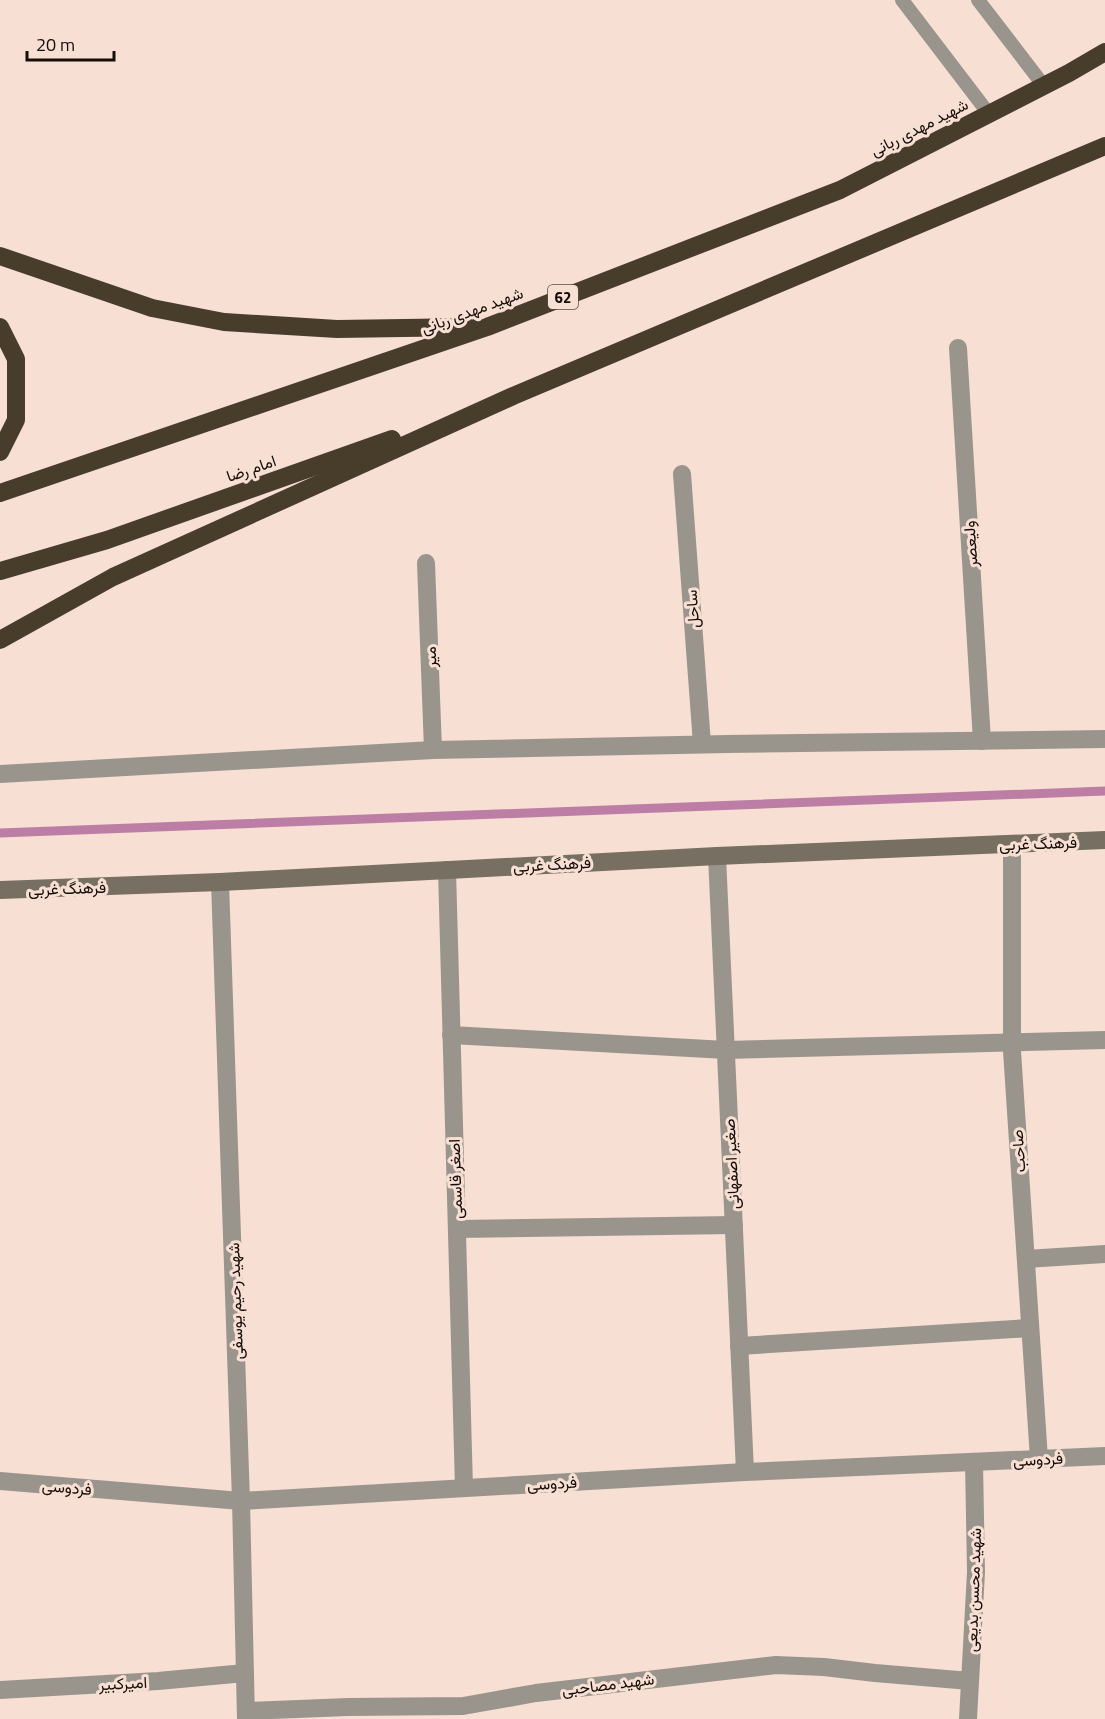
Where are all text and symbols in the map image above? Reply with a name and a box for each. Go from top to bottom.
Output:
scale bar [27,24,114,62]
text: 20 m [36,31,75,58]
street label: شهید مهدی ربانی [866,92,972,162]
street label: شهید مهدی ربانی [418,280,526,340]
road number: 62 [548,285,578,309]
street label: امام رضا [223,448,279,488]
street label: ولیعصر [956,520,984,569]
street label: ساحل [679,589,705,629]
street label: میر [418,646,442,669]
street label: فرهنگ غربی [999,830,1077,856]
street label: فرهنگ غربی [512,850,592,878]
street label: فرهنگ غربی [28,875,106,901]
street label: صغیر اصفهانی [717,1118,745,1210]
street label: صاحب [1005,1129,1031,1173]
street label: اصغر قاسمی [442,1139,468,1219]
street label: شهید رحیم یوسفی [221,1242,249,1360]
street label: فردوسی [1012,1446,1064,1472]
street label: فردوسی [526,1470,578,1496]
street label: فردوسی [41,1473,93,1501]
street label: شهید محسن بدیعی [959,1528,987,1652]
street label: شهید مصاحبی [560,1666,656,1702]
street label: امیرکبیر [97,1670,148,1696]

